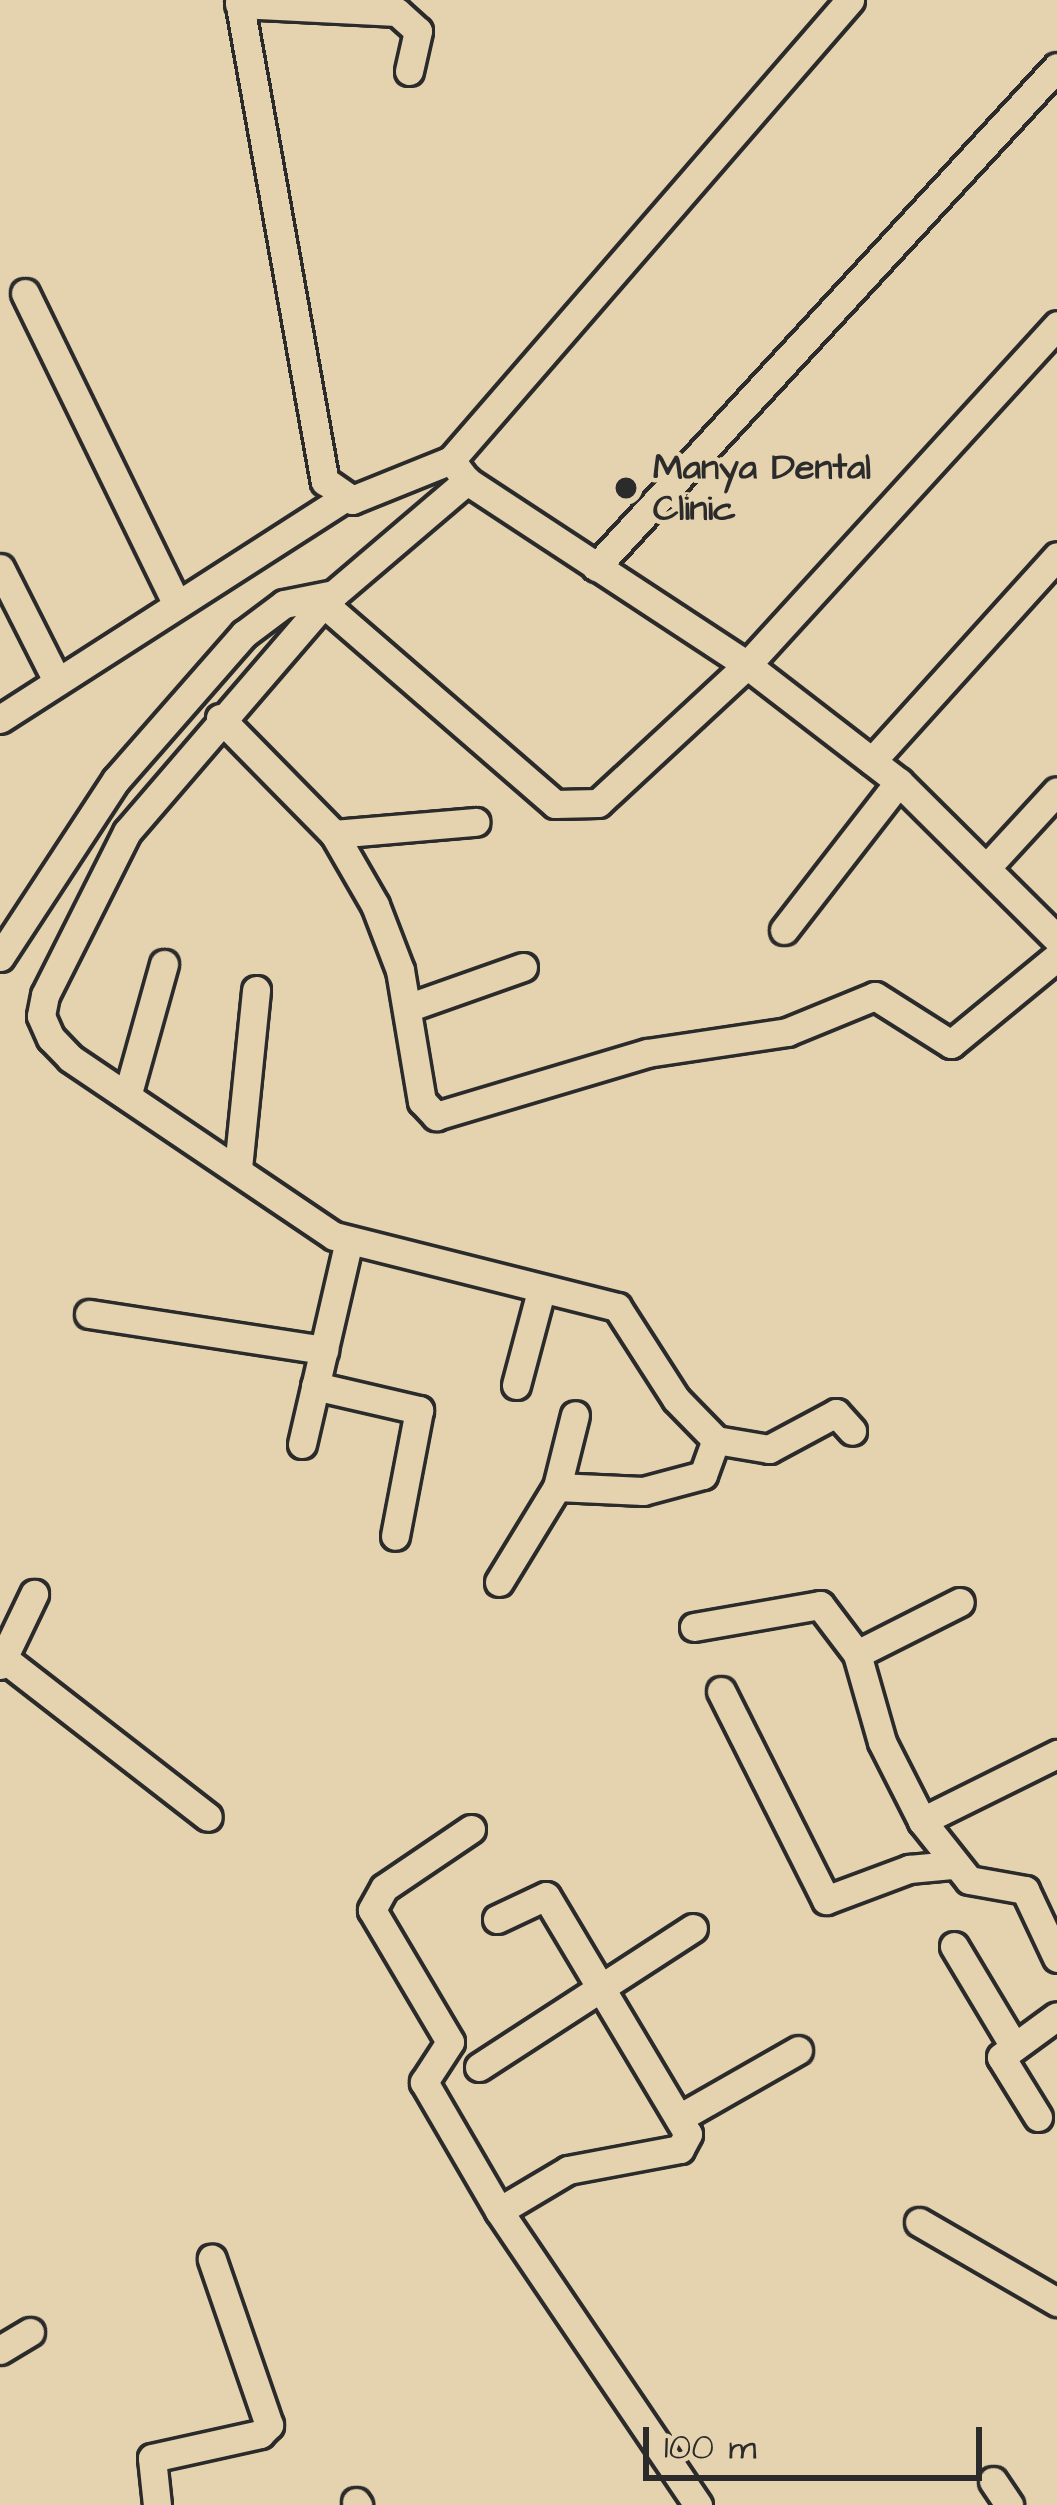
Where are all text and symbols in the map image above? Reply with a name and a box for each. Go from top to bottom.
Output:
place label: Manya Dental Clinic [653,445,871,530]
marker: Manya Dental Clinic [610,472,642,504]
scale bar [649,2403,988,2477]
text: 100 m [664,2422,756,2473]

